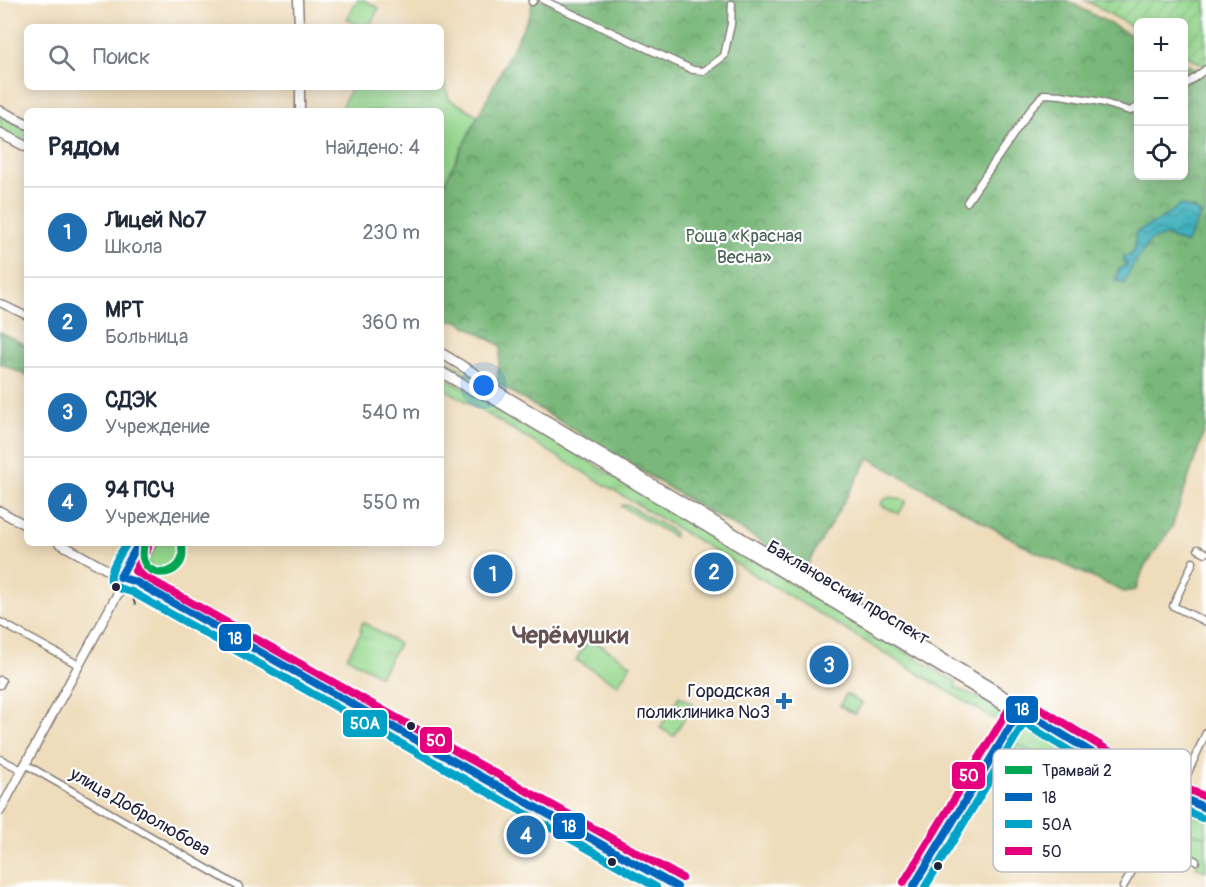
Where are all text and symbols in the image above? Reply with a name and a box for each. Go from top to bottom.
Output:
map controls [1134,18,1188,180]
button: + [1134,18,1188,72]
search box [24,24,444,90]
icon: search [45,41,78,74]
text: Поиск [93,43,150,71]
button: − [1134,72,1188,126]
button: locate [1134,126,1188,180]
text: Рядом [48,131,120,163]
text: Найдено: 4 [325,135,420,160]
text: Лицей №7 [105,206,206,234]
text: 1 [64,220,71,245]
text: 230 m [363,220,420,245]
park label: Роща «Красная Весна» [686,225,802,269]
text: Школа [105,234,162,259]
text: МРТ [105,296,144,324]
text: 2 [62,310,73,335]
text: 360 m [361,310,420,335]
text: Больница [105,324,188,349]
your location [469,371,498,400]
text: СДЭК [105,386,158,414]
text: 3 [62,400,73,425]
text: 540 m [362,400,420,425]
text: Учреждение [105,414,210,439]
text: 94 ПСЧ [105,476,174,504]
text: 4 [62,490,73,515]
text: 550 m [363,490,420,515]
text: Учреждение [105,504,210,529]
street label: Баклановский проспект [763,535,933,651]
pin: 2 [694,550,734,594]
pin: 1 [474,552,512,596]
unlabelled marker [110,581,122,593]
district label: Черёмушки [512,621,629,650]
line badge: 18 [218,623,252,652]
text: 18 [228,629,242,649]
pin: 3 [810,642,848,688]
place label: Городская поликлиника №3 [636,680,770,724]
marker: Городская поликлиника №3 [775,692,793,710]
line badge: 18 [1005,695,1039,724]
text: 18 [1015,700,1029,720]
line badge: 50А [342,709,388,738]
text: 50А [350,714,381,734]
unlabelled marker [405,720,417,732]
line badge: 50 [419,726,453,754]
text: 50 [426,731,446,751]
legend [993,749,1191,872]
line badge: 50 [951,761,986,790]
text: Трамвай 2 [1042,761,1112,781]
street label: улица Добролюбова [65,762,214,862]
text: 50 [959,766,979,786]
text: 18 [1042,788,1056,808]
pin: 4 [506,812,546,858]
line badge: 18 [552,812,586,840]
text: 50А [1042,815,1072,835]
text: 18 [562,817,576,837]
text: 50 [1042,842,1062,862]
unlabelled marker [606,856,618,868]
unlabelled marker [932,860,944,872]

